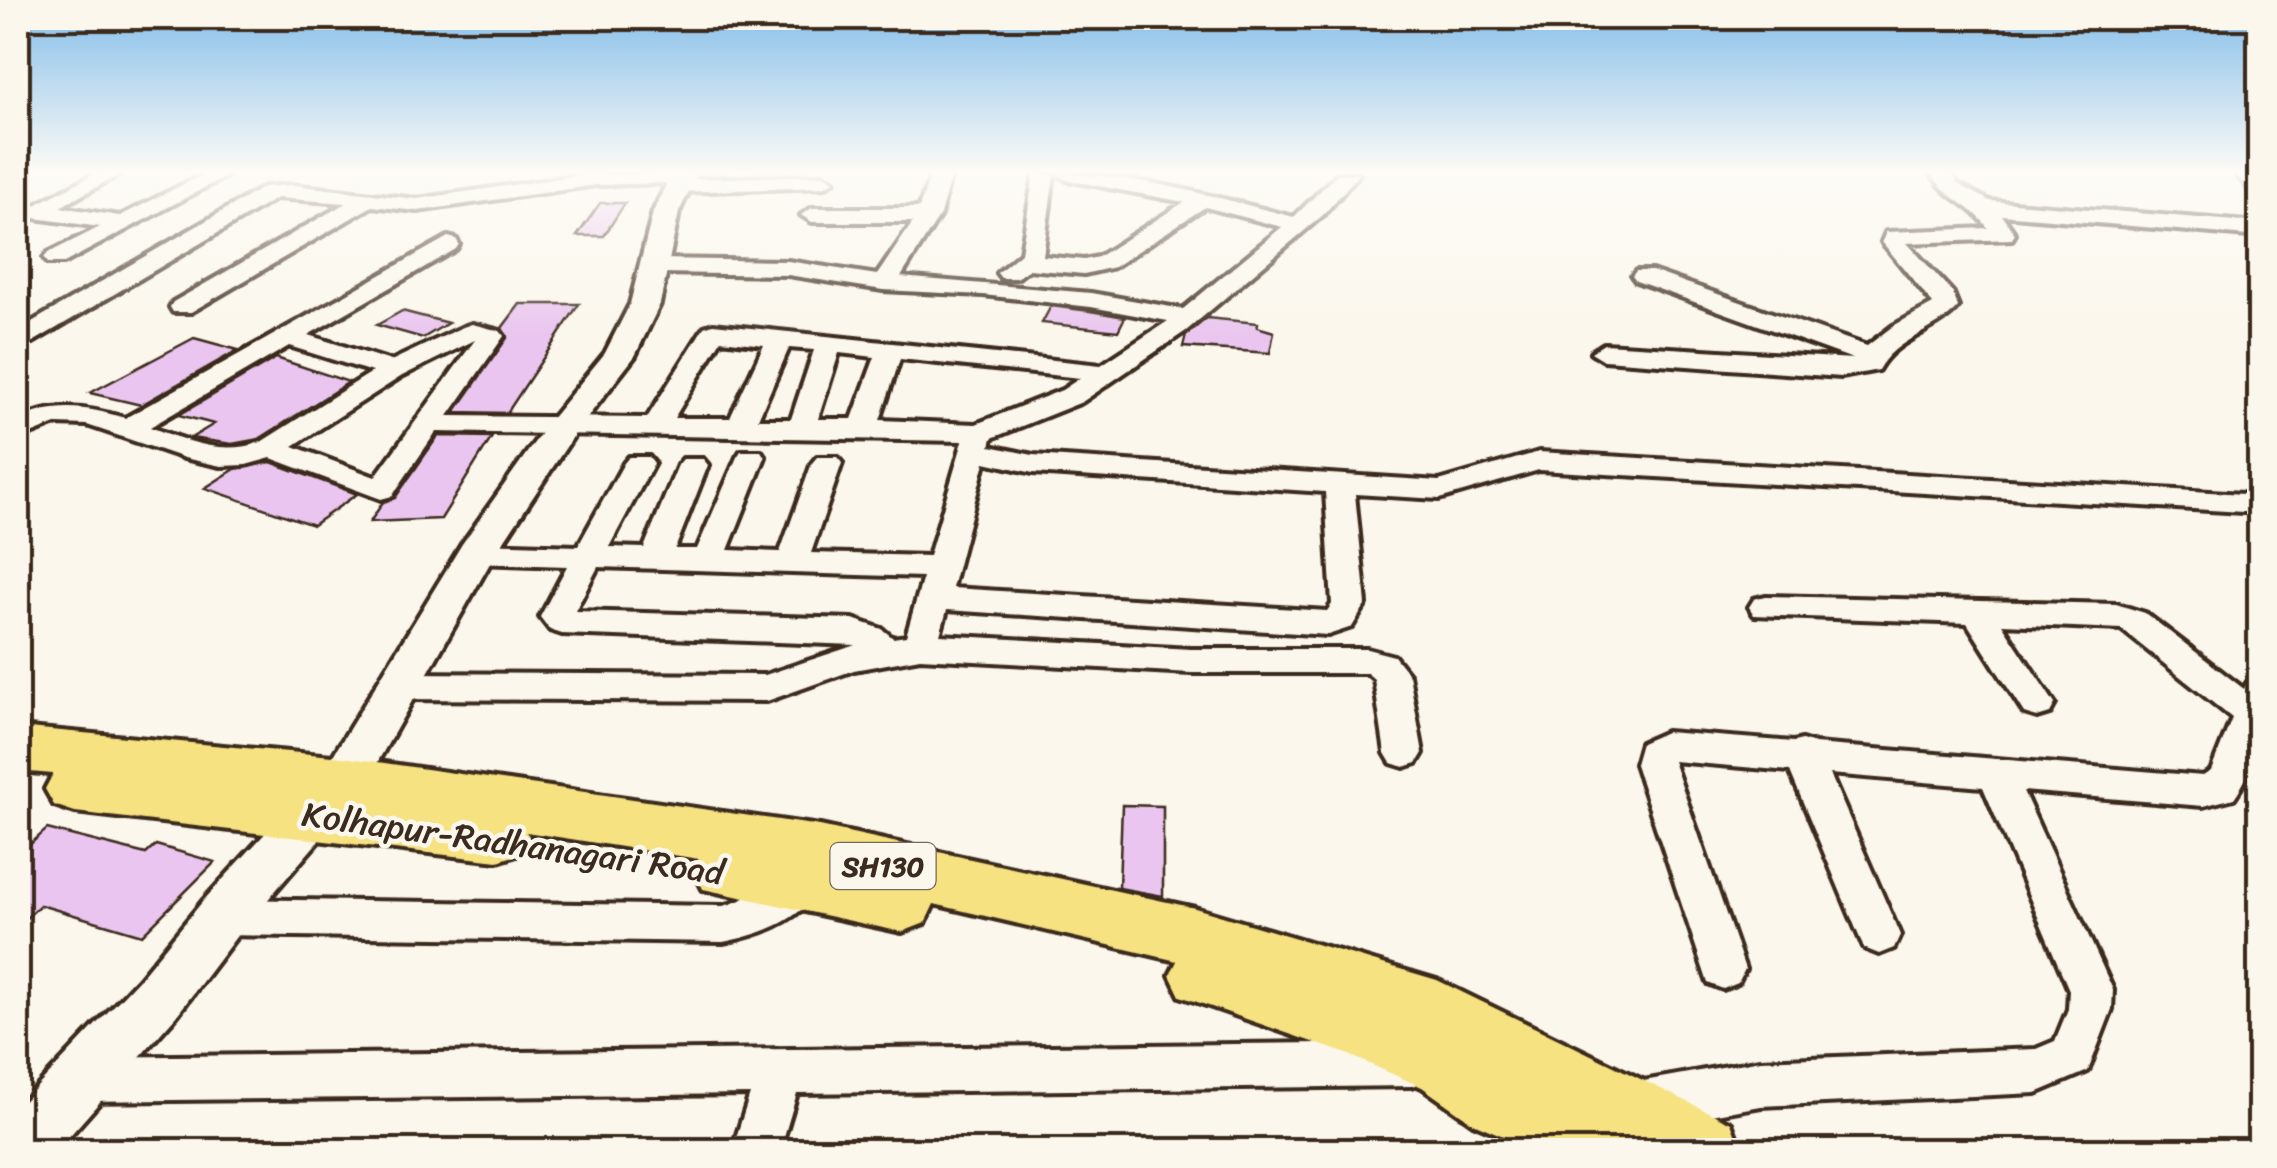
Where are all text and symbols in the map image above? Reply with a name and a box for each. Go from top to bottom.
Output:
street label: Kolhapur-Radhanagari Road [298,783,730,904]
road number: SH130 [830,843,936,889]

